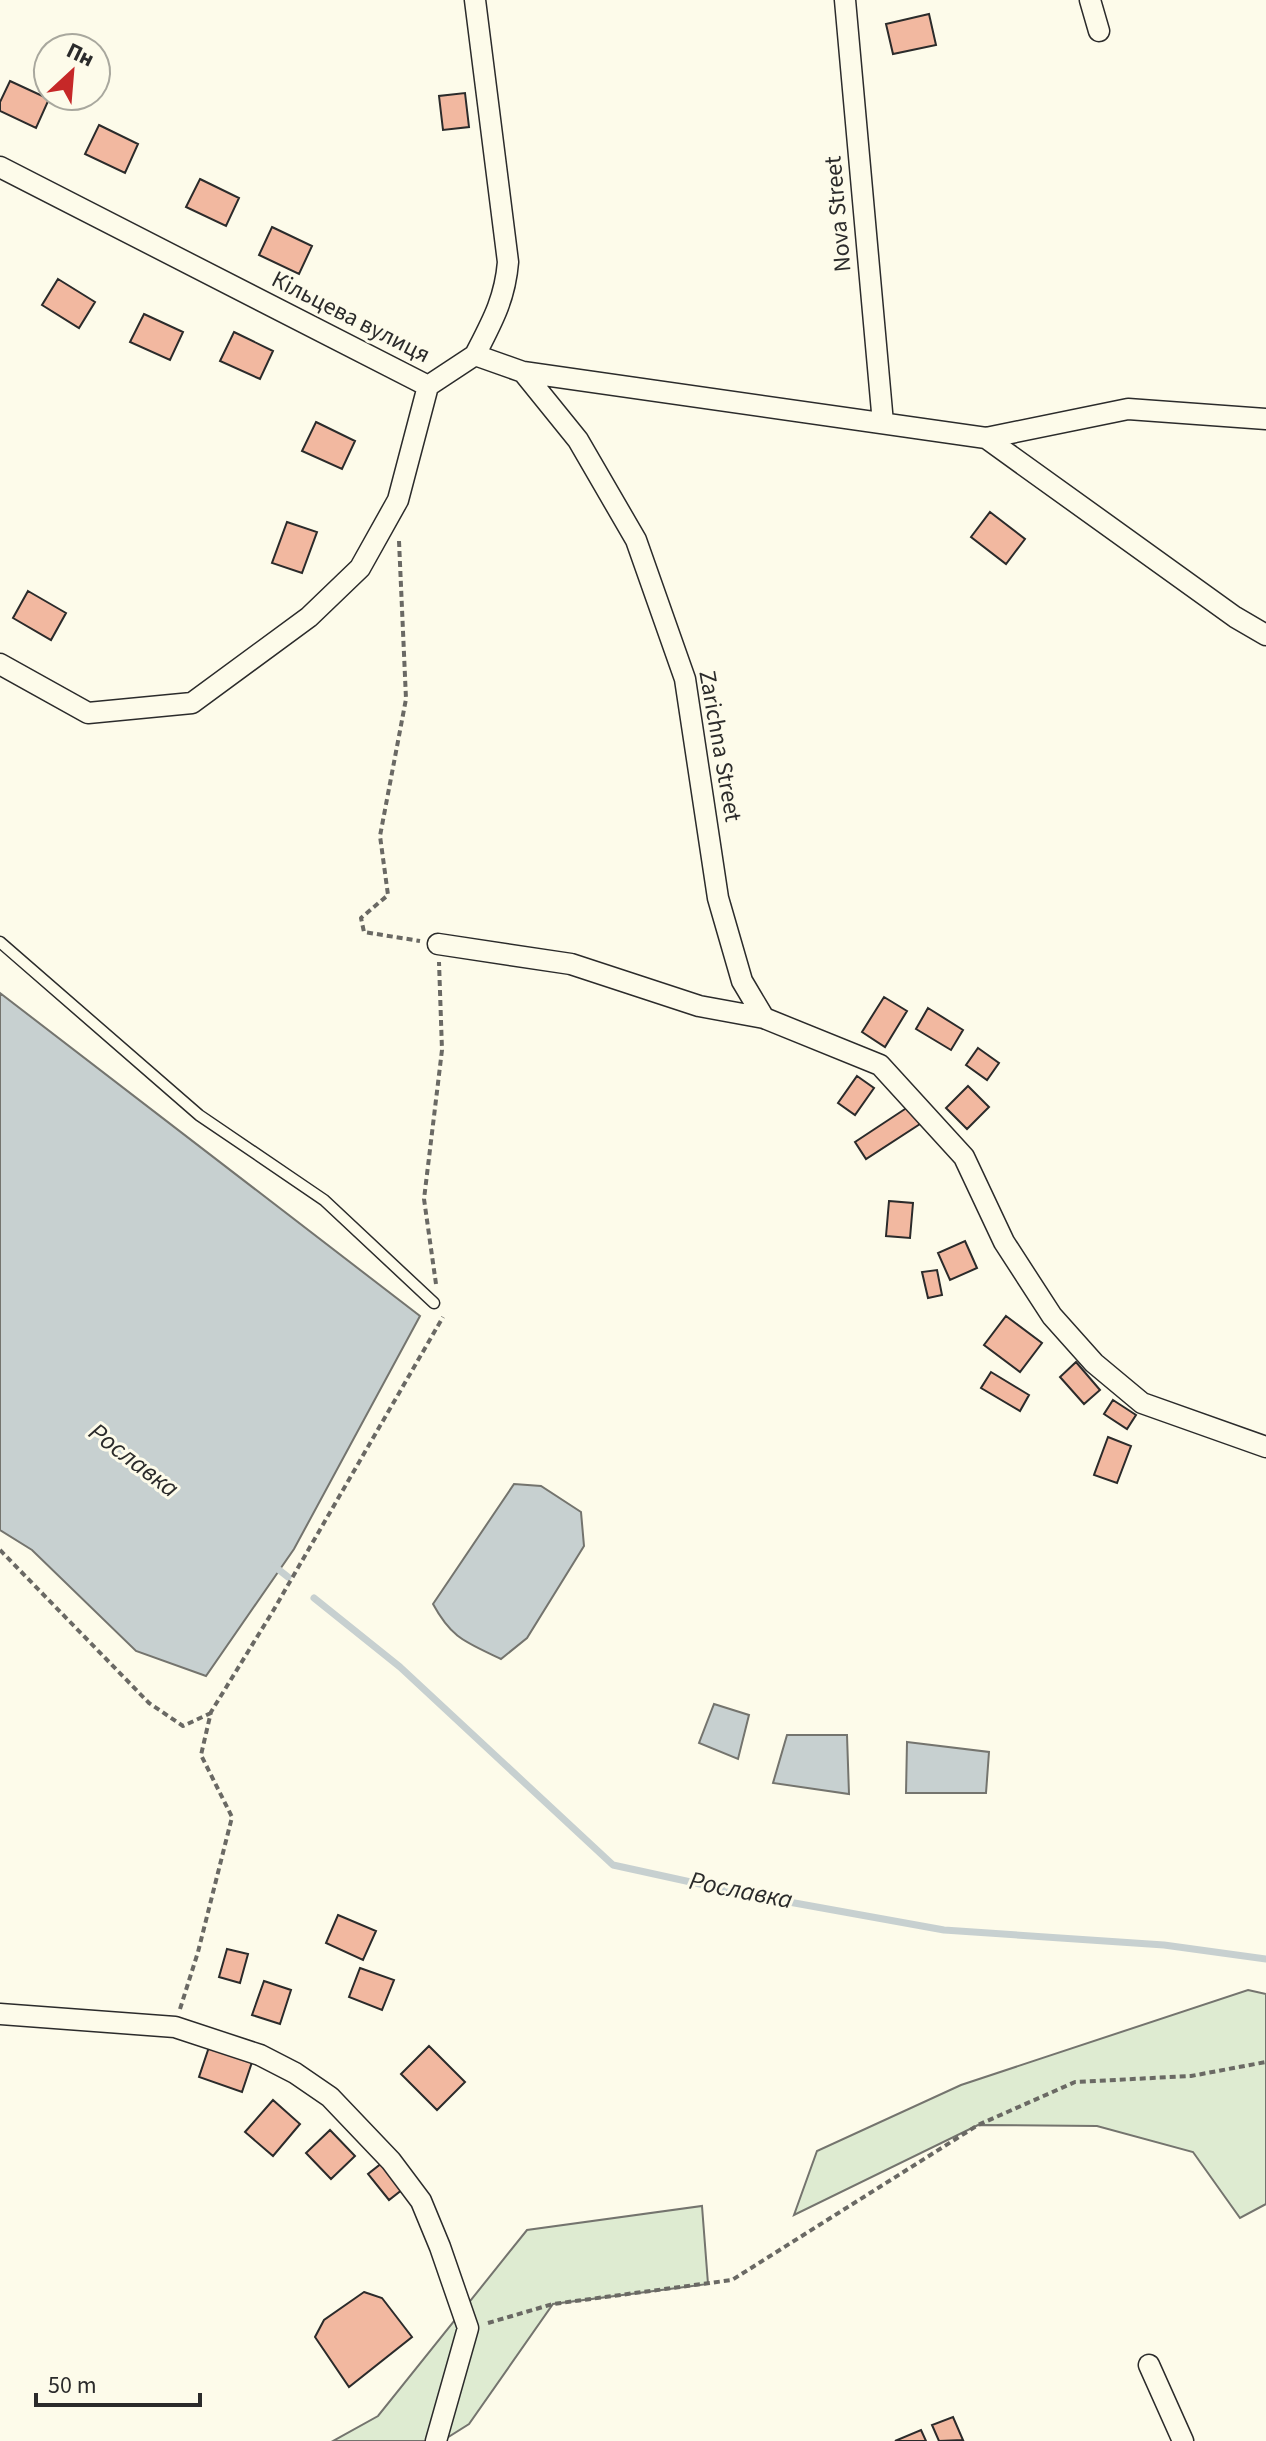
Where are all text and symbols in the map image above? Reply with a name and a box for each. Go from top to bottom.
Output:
north arrow [32,32,112,112]
text: Пн [61,35,100,75]
street label: Nova Street [816,155,860,273]
street label: Кільцева вулиця [266,262,436,372]
street label: Zarichna Street [689,668,751,824]
water label: Рославка [81,1414,187,1506]
water label: Рославка [686,1862,796,1918]
scale bar [36,2357,200,2407]
text: 50 m [48,2368,97,2403]

